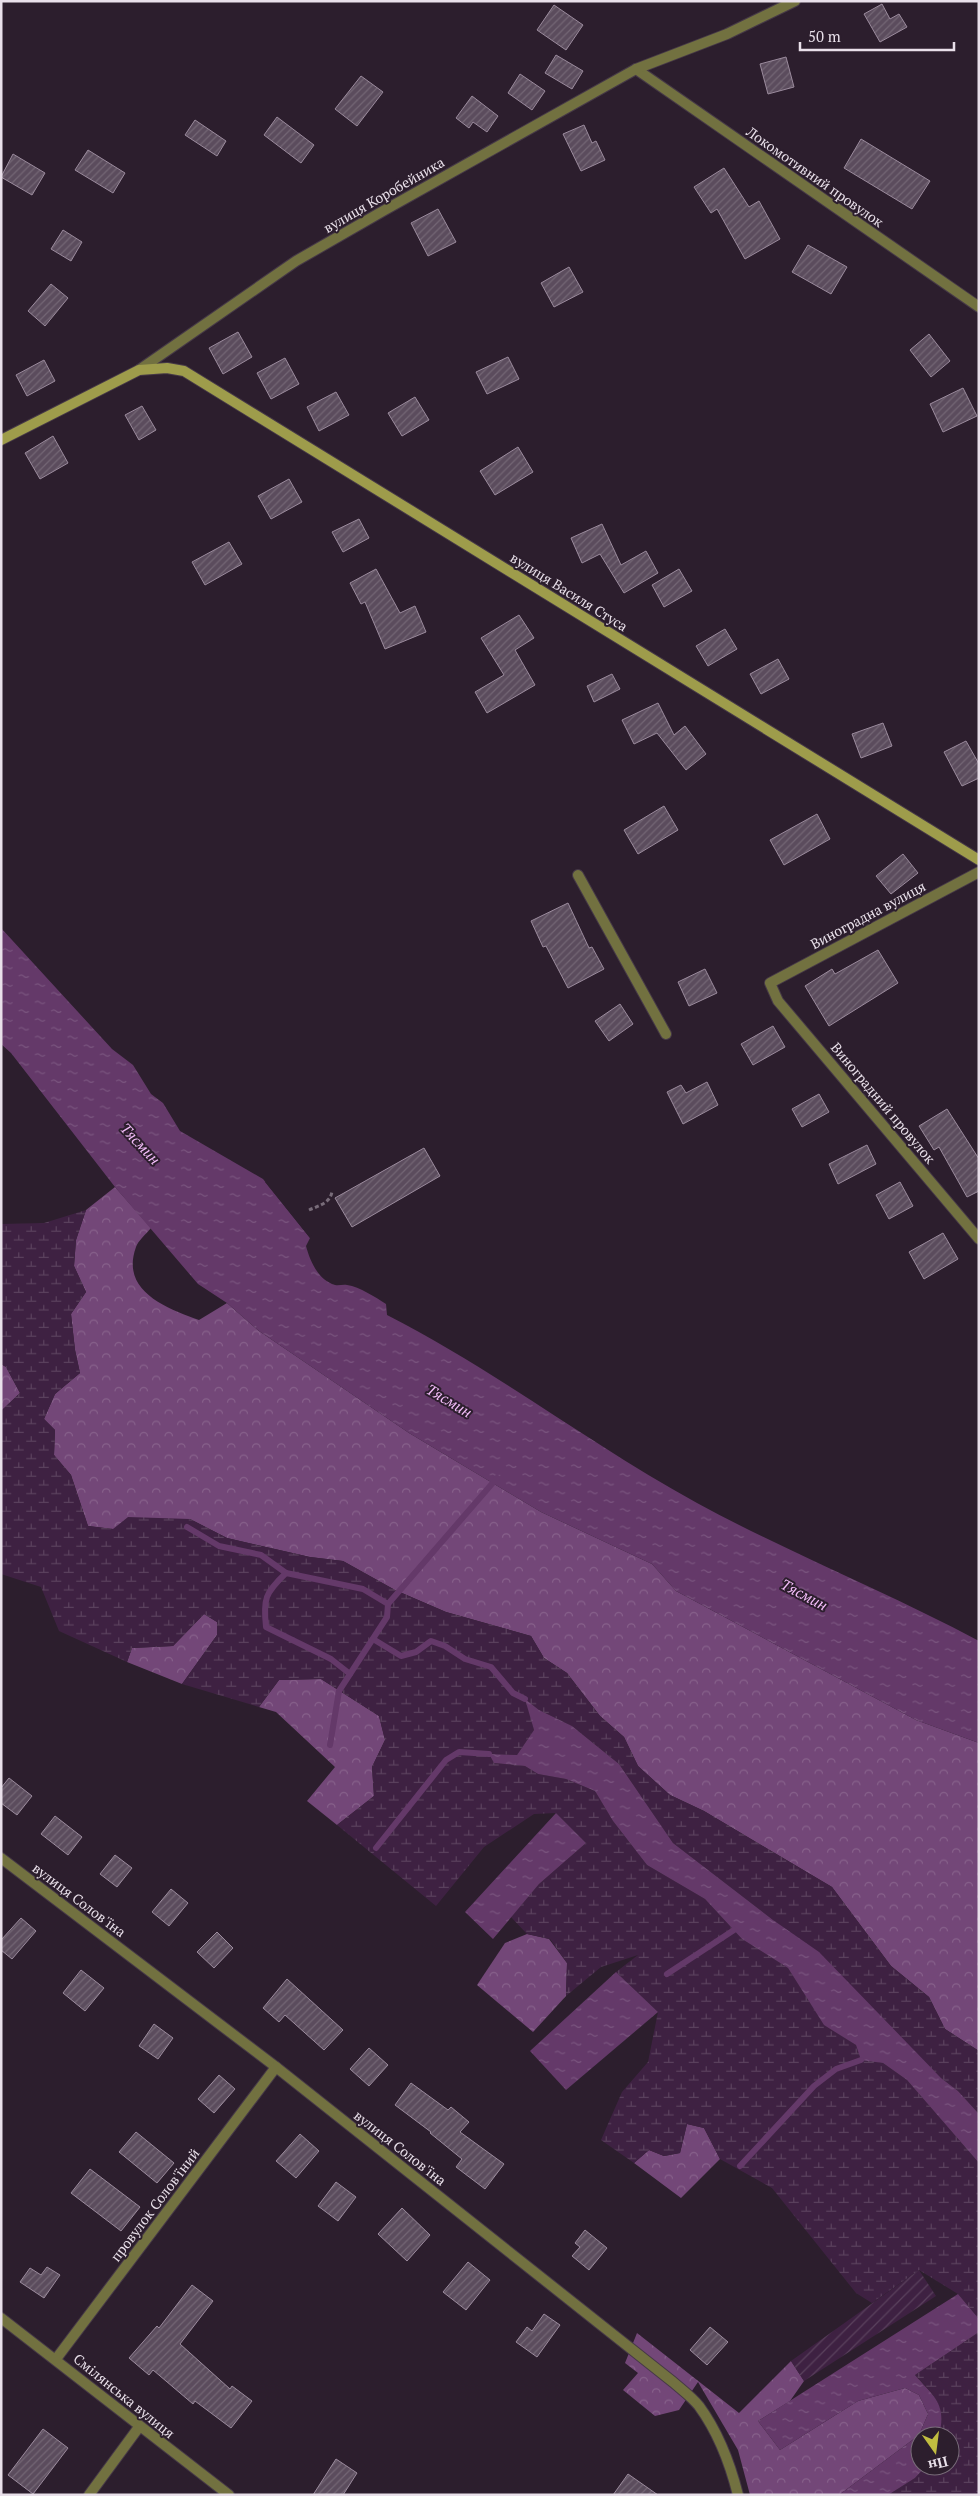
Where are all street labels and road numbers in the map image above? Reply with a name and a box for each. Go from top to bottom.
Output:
street label: Локомотивний провулок [742,121,888,231]
street label: вулиця Коробейника [320,152,448,237]
street label: вулиця Василя Стуса [507,548,632,635]
street label: Виноградна вулиця [807,876,929,953]
street label: Виноградний провулок [827,1038,940,1168]
street label: вулиця Солов'їна [29,1858,130,1941]
street label: вулиця Солов'їна [350,2106,450,2190]
street label: провулок Солов'їний [106,2144,204,2265]
street label: Смілянська вулиця [70,2349,179,2442]

